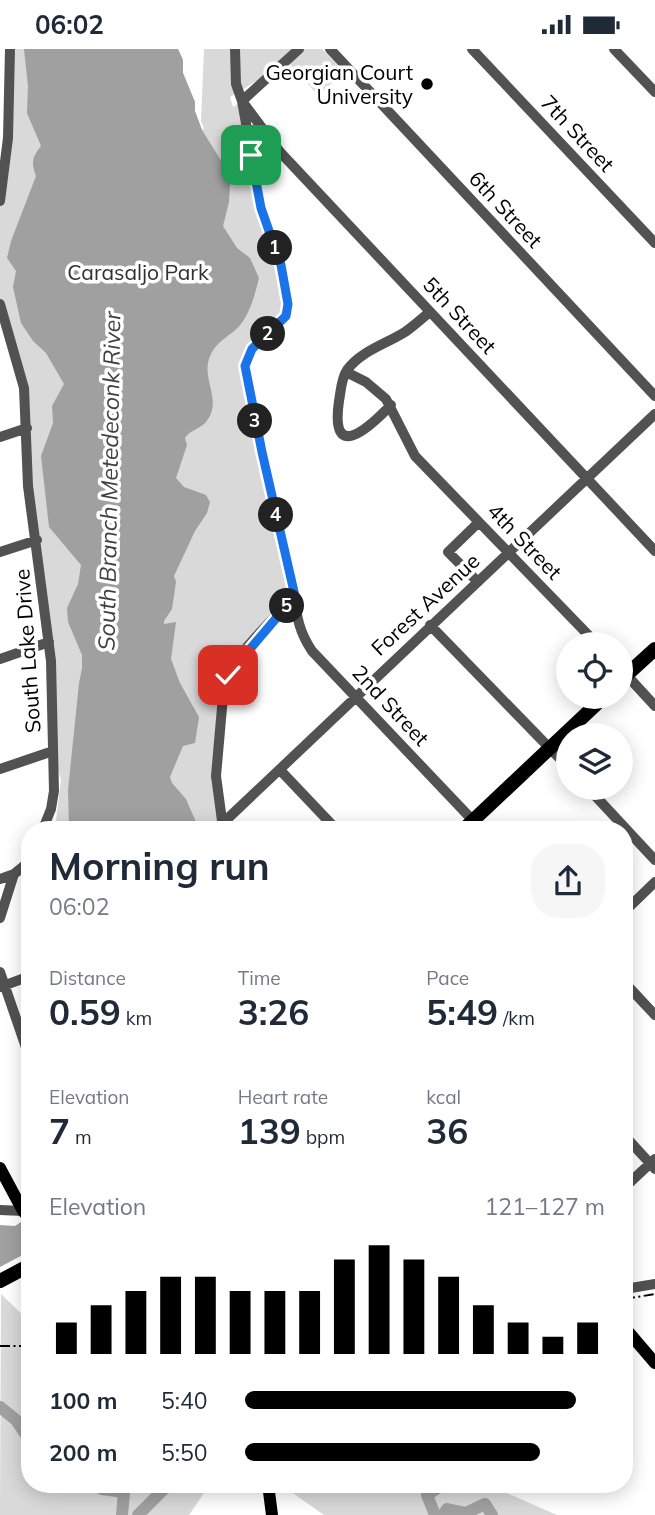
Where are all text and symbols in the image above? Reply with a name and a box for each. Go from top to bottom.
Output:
text: 06:02 [35,8,104,41]
place label: Georgian Court University [265,59,413,109]
marker: Georgian Court University [419,76,435,92]
street label: 7th Street [536,89,620,177]
pin [221,125,281,185]
icon: arrive [232,136,270,174]
street label: 6th Street [464,165,548,253]
pin: 1 [258,231,292,265]
text: 1 [269,235,280,259]
park label: Carasaljo Park [67,259,209,285]
street label: 5th Street [418,271,502,359]
water label: South Branch Metedeconk River [92,310,126,651]
pin: 2 [250,317,286,351]
text: 2 [262,321,273,345]
pin: 3 [238,403,272,439]
text: 3 [249,408,260,432]
pin: 4 [258,497,294,533]
street label: 4th Street [482,498,568,584]
text: 4 [270,502,281,526]
street label: Forest Avenue [365,547,485,661]
street label: South Lake Drive [8,568,46,734]
pin: 5 [270,589,304,623]
text: 5 [281,593,292,617]
map controls [556,632,633,800]
button: locate [556,632,633,709]
pin [198,645,258,705]
icon: check [209,656,247,694]
street label: 2nd Street [347,659,435,751]
button: layers [556,723,633,800]
text: Morning run [49,842,270,890]
button: share [531,844,605,918]
text: 06:02 [49,892,109,921]
text: Distance [49,966,126,990]
text: Time [238,966,281,990]
text: Pace [426,966,469,990]
text: 0.59 [49,990,121,1034]
text: 3:26 [238,990,309,1034]
text: 5:49 [426,990,498,1034]
text: km [121,1006,152,1030]
text: /km [498,1006,535,1030]
text: Elevation [49,1085,129,1109]
text: Heart rate [238,1085,328,1109]
text: kcal [426,1085,461,1109]
text: 7 [49,1109,70,1153]
text: 139 [238,1109,301,1153]
text: 36 [426,1109,468,1153]
text: m [70,1125,92,1149]
text: bpm [301,1125,345,1149]
text: Elevation [49,1192,146,1221]
text: 121–127 m [484,1192,605,1221]
text: 100 m [49,1386,117,1415]
text: 5:40 [161,1386,208,1415]
text: 200 m [49,1438,117,1467]
text: 5:50 [161,1438,208,1467]

